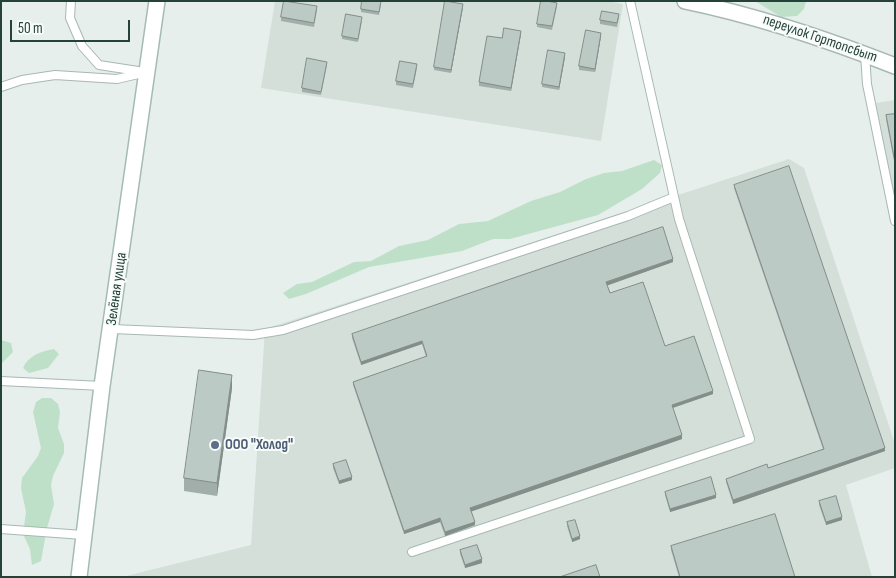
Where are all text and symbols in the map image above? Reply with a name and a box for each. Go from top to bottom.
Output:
scale bar [12,10,132,42]
street label: переулок Гортопсбыт [761,11,879,67]
text: 50 m [18,19,43,38]
street label: Зелёная улица [103,251,131,327]
place label: ООО "Холод" [225,436,293,454]
marker: ООО "Холод" [209,439,221,451]

